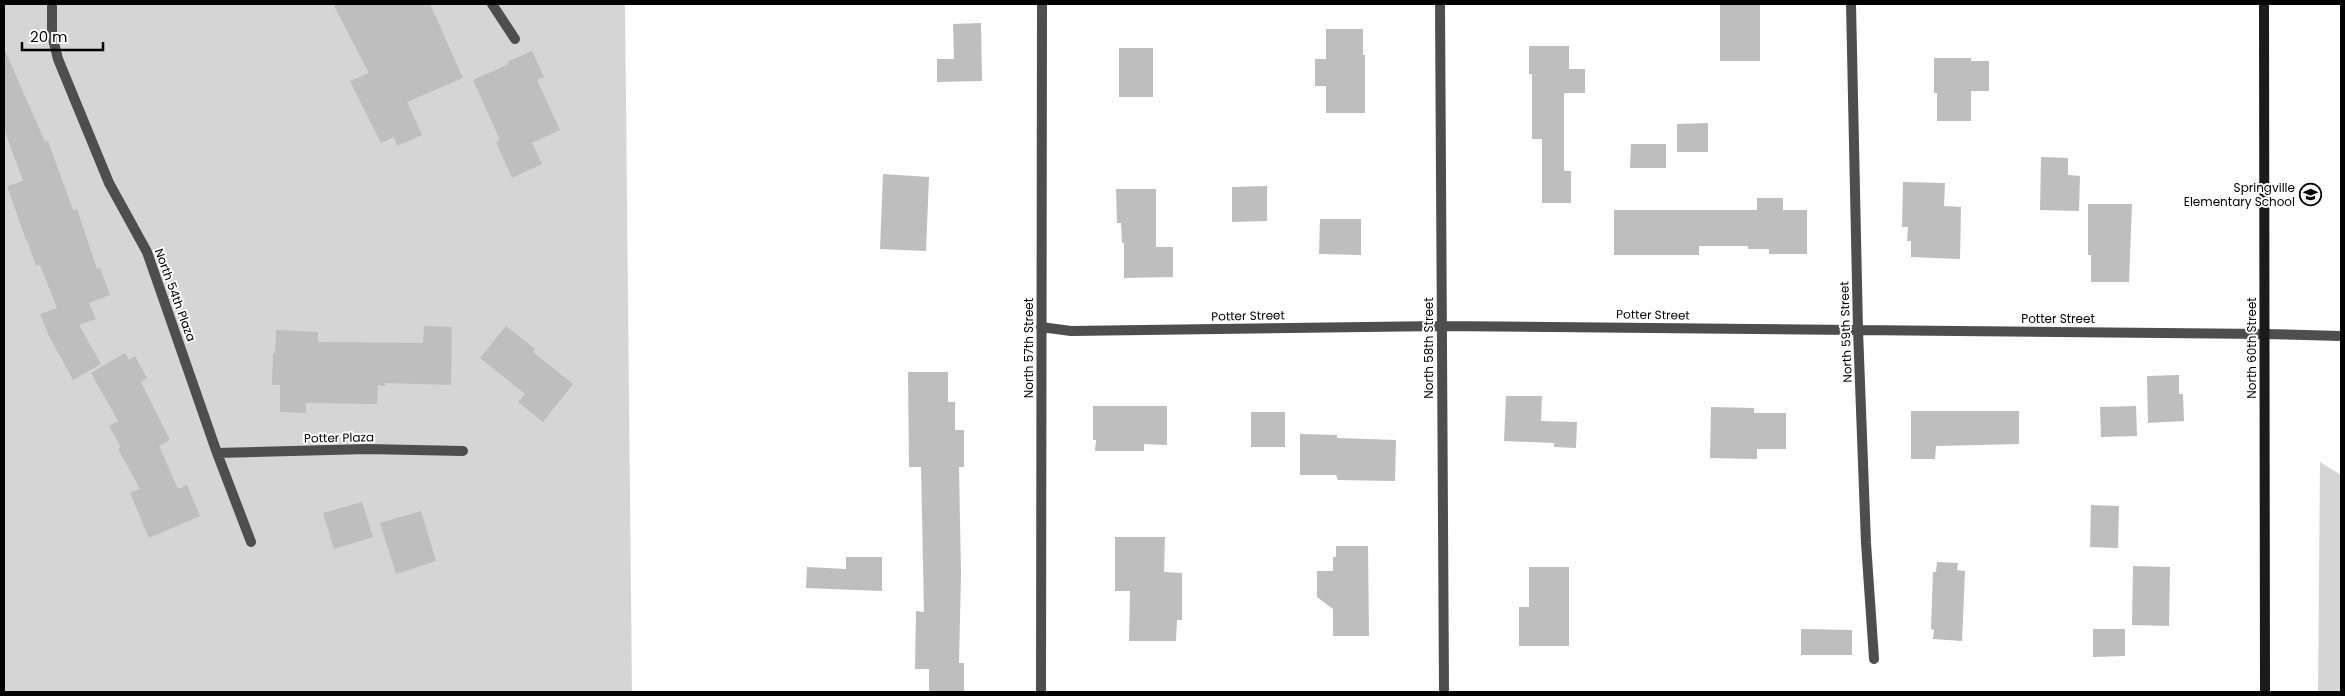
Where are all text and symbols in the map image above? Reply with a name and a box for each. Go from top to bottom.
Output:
scale bar [22,20,104,52]
text: 20 m [30,26,68,47]
place label: Springville Elementary School [2184,179,2295,210]
school or university icon: Springville Elementary School [2299,183,2323,207]
street label: North 54th Plaza [151,246,200,344]
street label: North 59th Street [1835,281,1856,383]
street label: North 58th Street [1420,297,1437,399]
street label: North 60th Street [2243,297,2260,399]
street label: North 57th Street [1020,298,1037,398]
street label: Potter Street [1616,305,1690,324]
street label: Potter Street [1211,306,1285,325]
street label: Potter Street [2021,310,2095,327]
street label: Potter Plaza [304,428,374,447]

